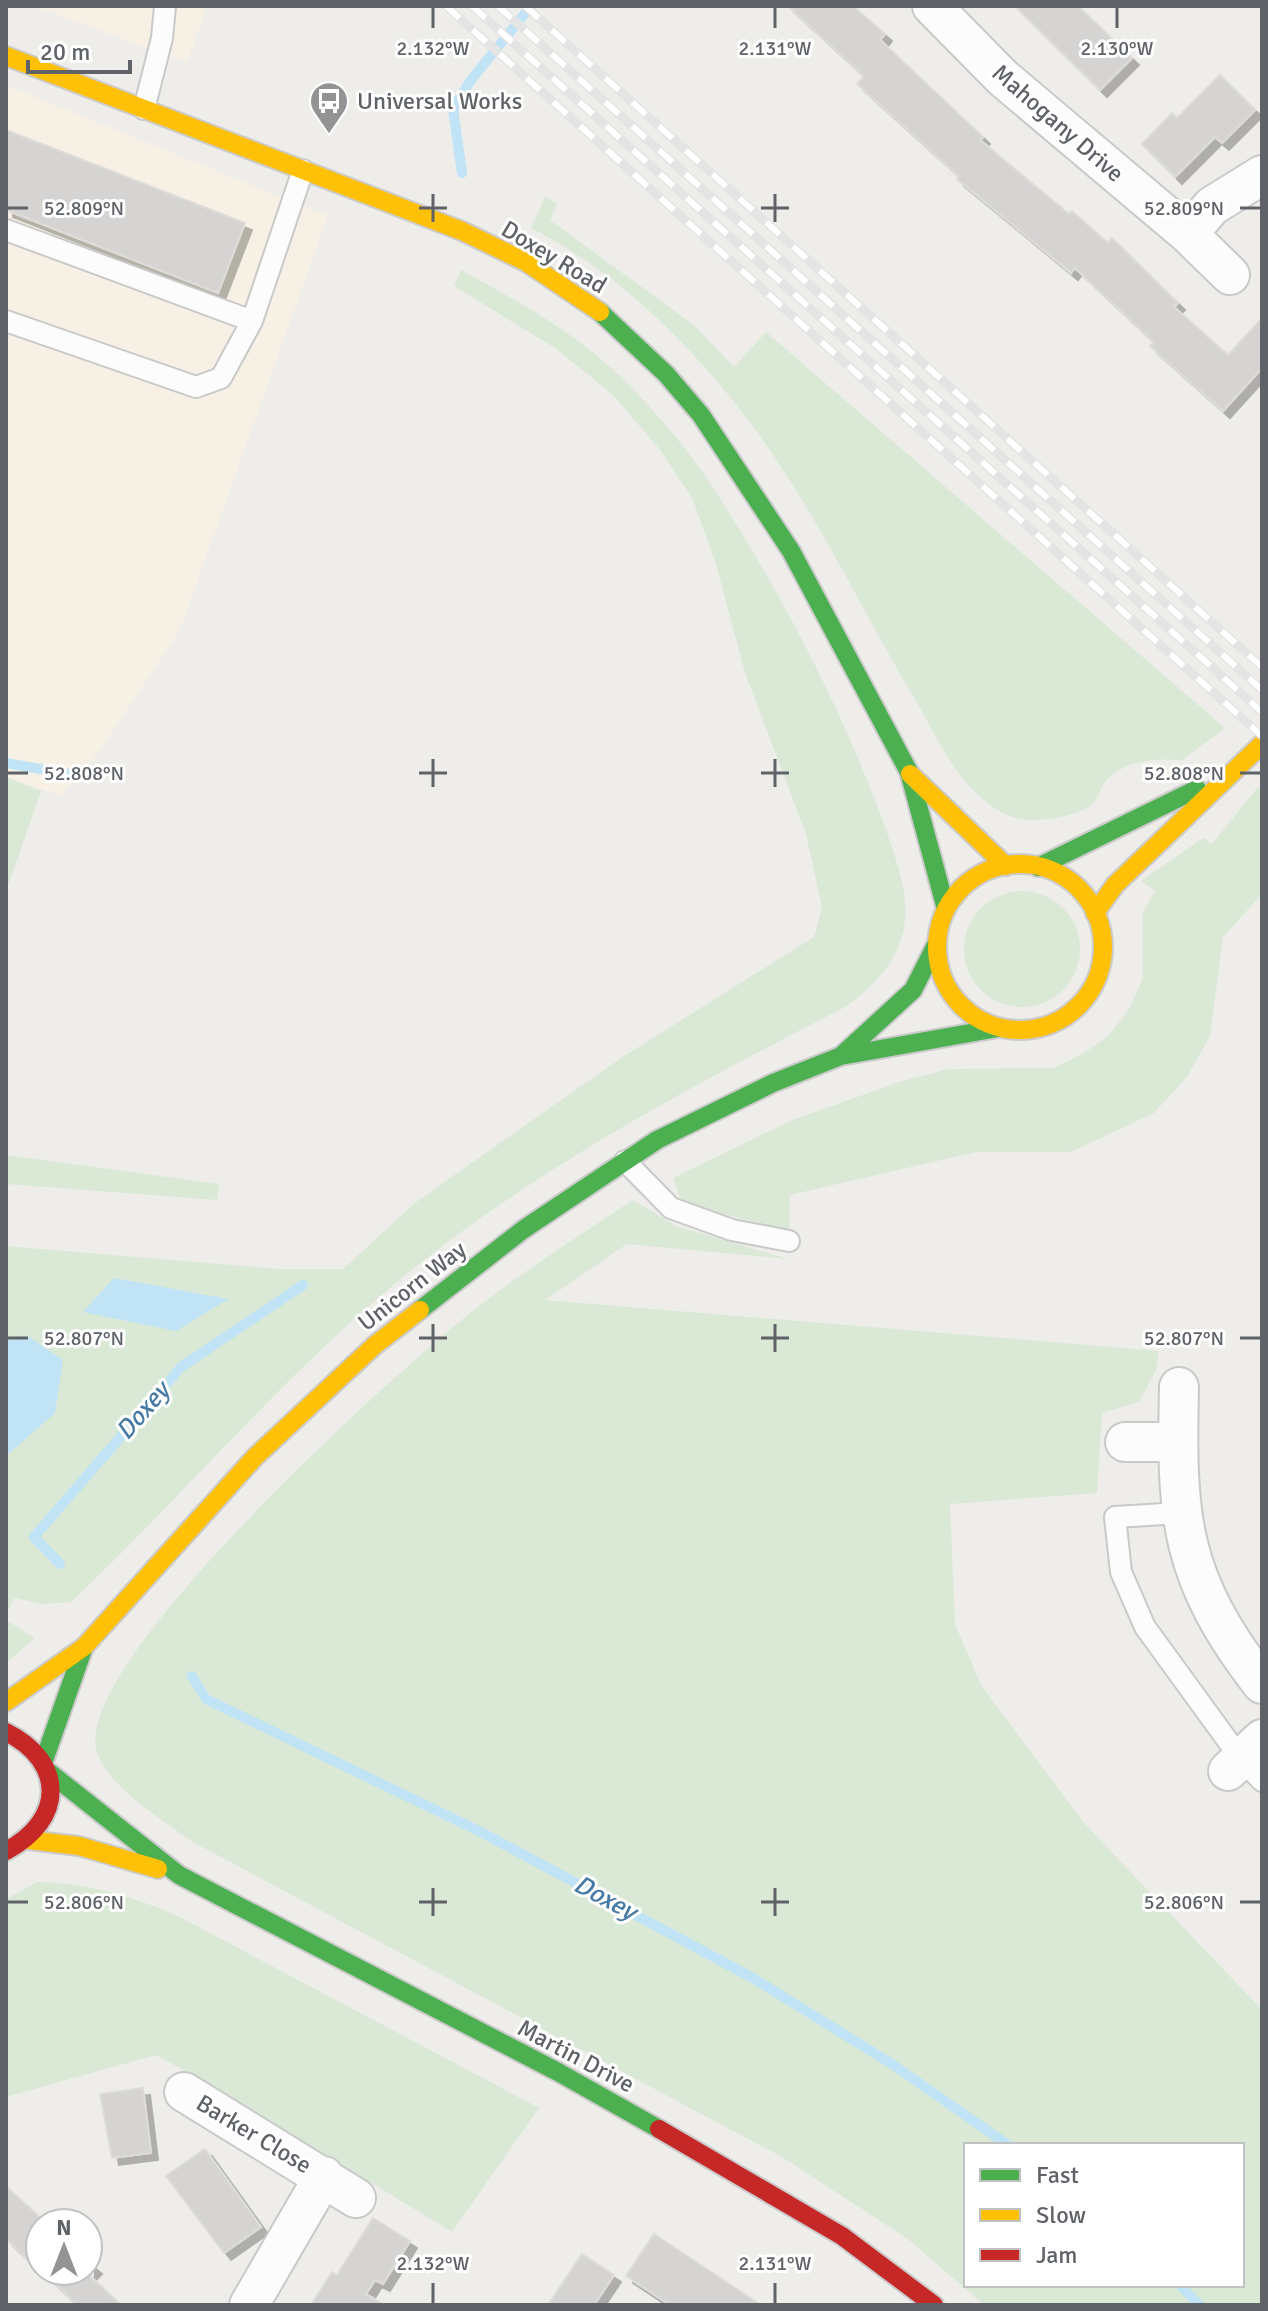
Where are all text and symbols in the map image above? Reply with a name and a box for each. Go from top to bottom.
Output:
scale bar [28,24,130,74]
text: 2.132°W [397,36,469,61]
text: 2.131°W [739,36,811,61]
text: 2.130°W [1081,36,1153,61]
text: 20 m [40,37,90,67]
street label: Mahogany Drive [986,58,1130,188]
bus stop icon: Universal Works [308,80,350,135]
place label: Universal Works [357,86,522,116]
text: 52.809°N [44,196,124,221]
text: 52.809°N [1144,196,1224,221]
street label: Doxey Road [496,214,612,300]
text: 52.808°N [44,761,124,786]
text: 52.808°N [1144,761,1224,786]
street label: Unicorn Way [352,1234,472,1338]
text: 52.807°N [44,1326,124,1351]
text: 52.807°N [1144,1326,1224,1351]
water label: Doxey [109,1373,179,1446]
water label: Doxey [568,1868,644,1929]
text: 52.806°N [44,1890,124,1915]
text: 52.806°N [1144,1890,1224,1915]
street label: Martin Drive [512,2013,640,2099]
street label: Barker Close [191,2088,317,2180]
legend [964,2143,1244,2287]
text: Fast [1036,2160,1079,2190]
text: Slow [1036,2200,1086,2230]
north arrow [24,2207,104,2287]
text: N [56,2214,72,2241]
text: Jam [1036,2240,1077,2270]
text: 2.132°W [397,2251,469,2276]
text: 2.131°W [739,2251,811,2276]

